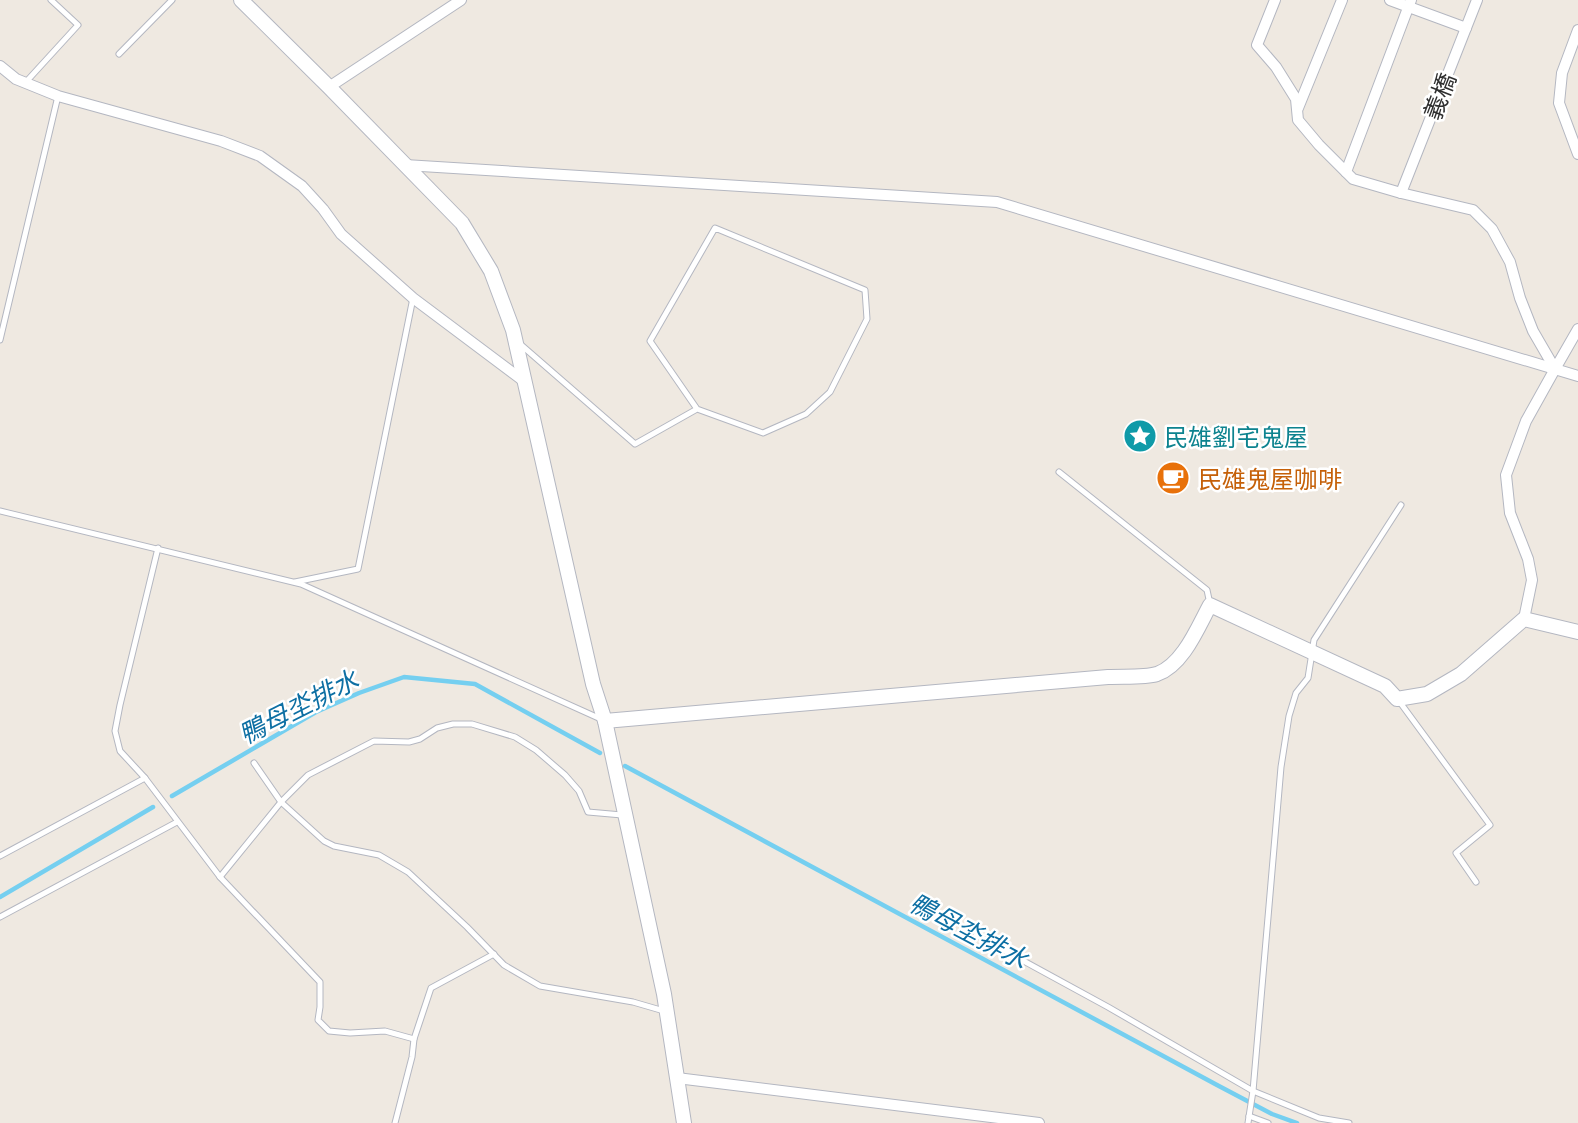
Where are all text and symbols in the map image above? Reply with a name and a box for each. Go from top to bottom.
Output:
street label: 義橋 [1417,68,1461,124]
place icon: 民雄劉宅鬼屋 [1121,417,1159,455]
place label: 民雄劉宅鬼屋 [1164,422,1308,451]
cafe icon: 民雄鬼屋咖啡 [1154,459,1192,497]
place label: 民雄鬼屋咖啡 [1198,464,1342,493]
water label: 鴨母坔排水 [233,662,364,749]
water label: 鴨母坔排水 [904,886,1035,975]

